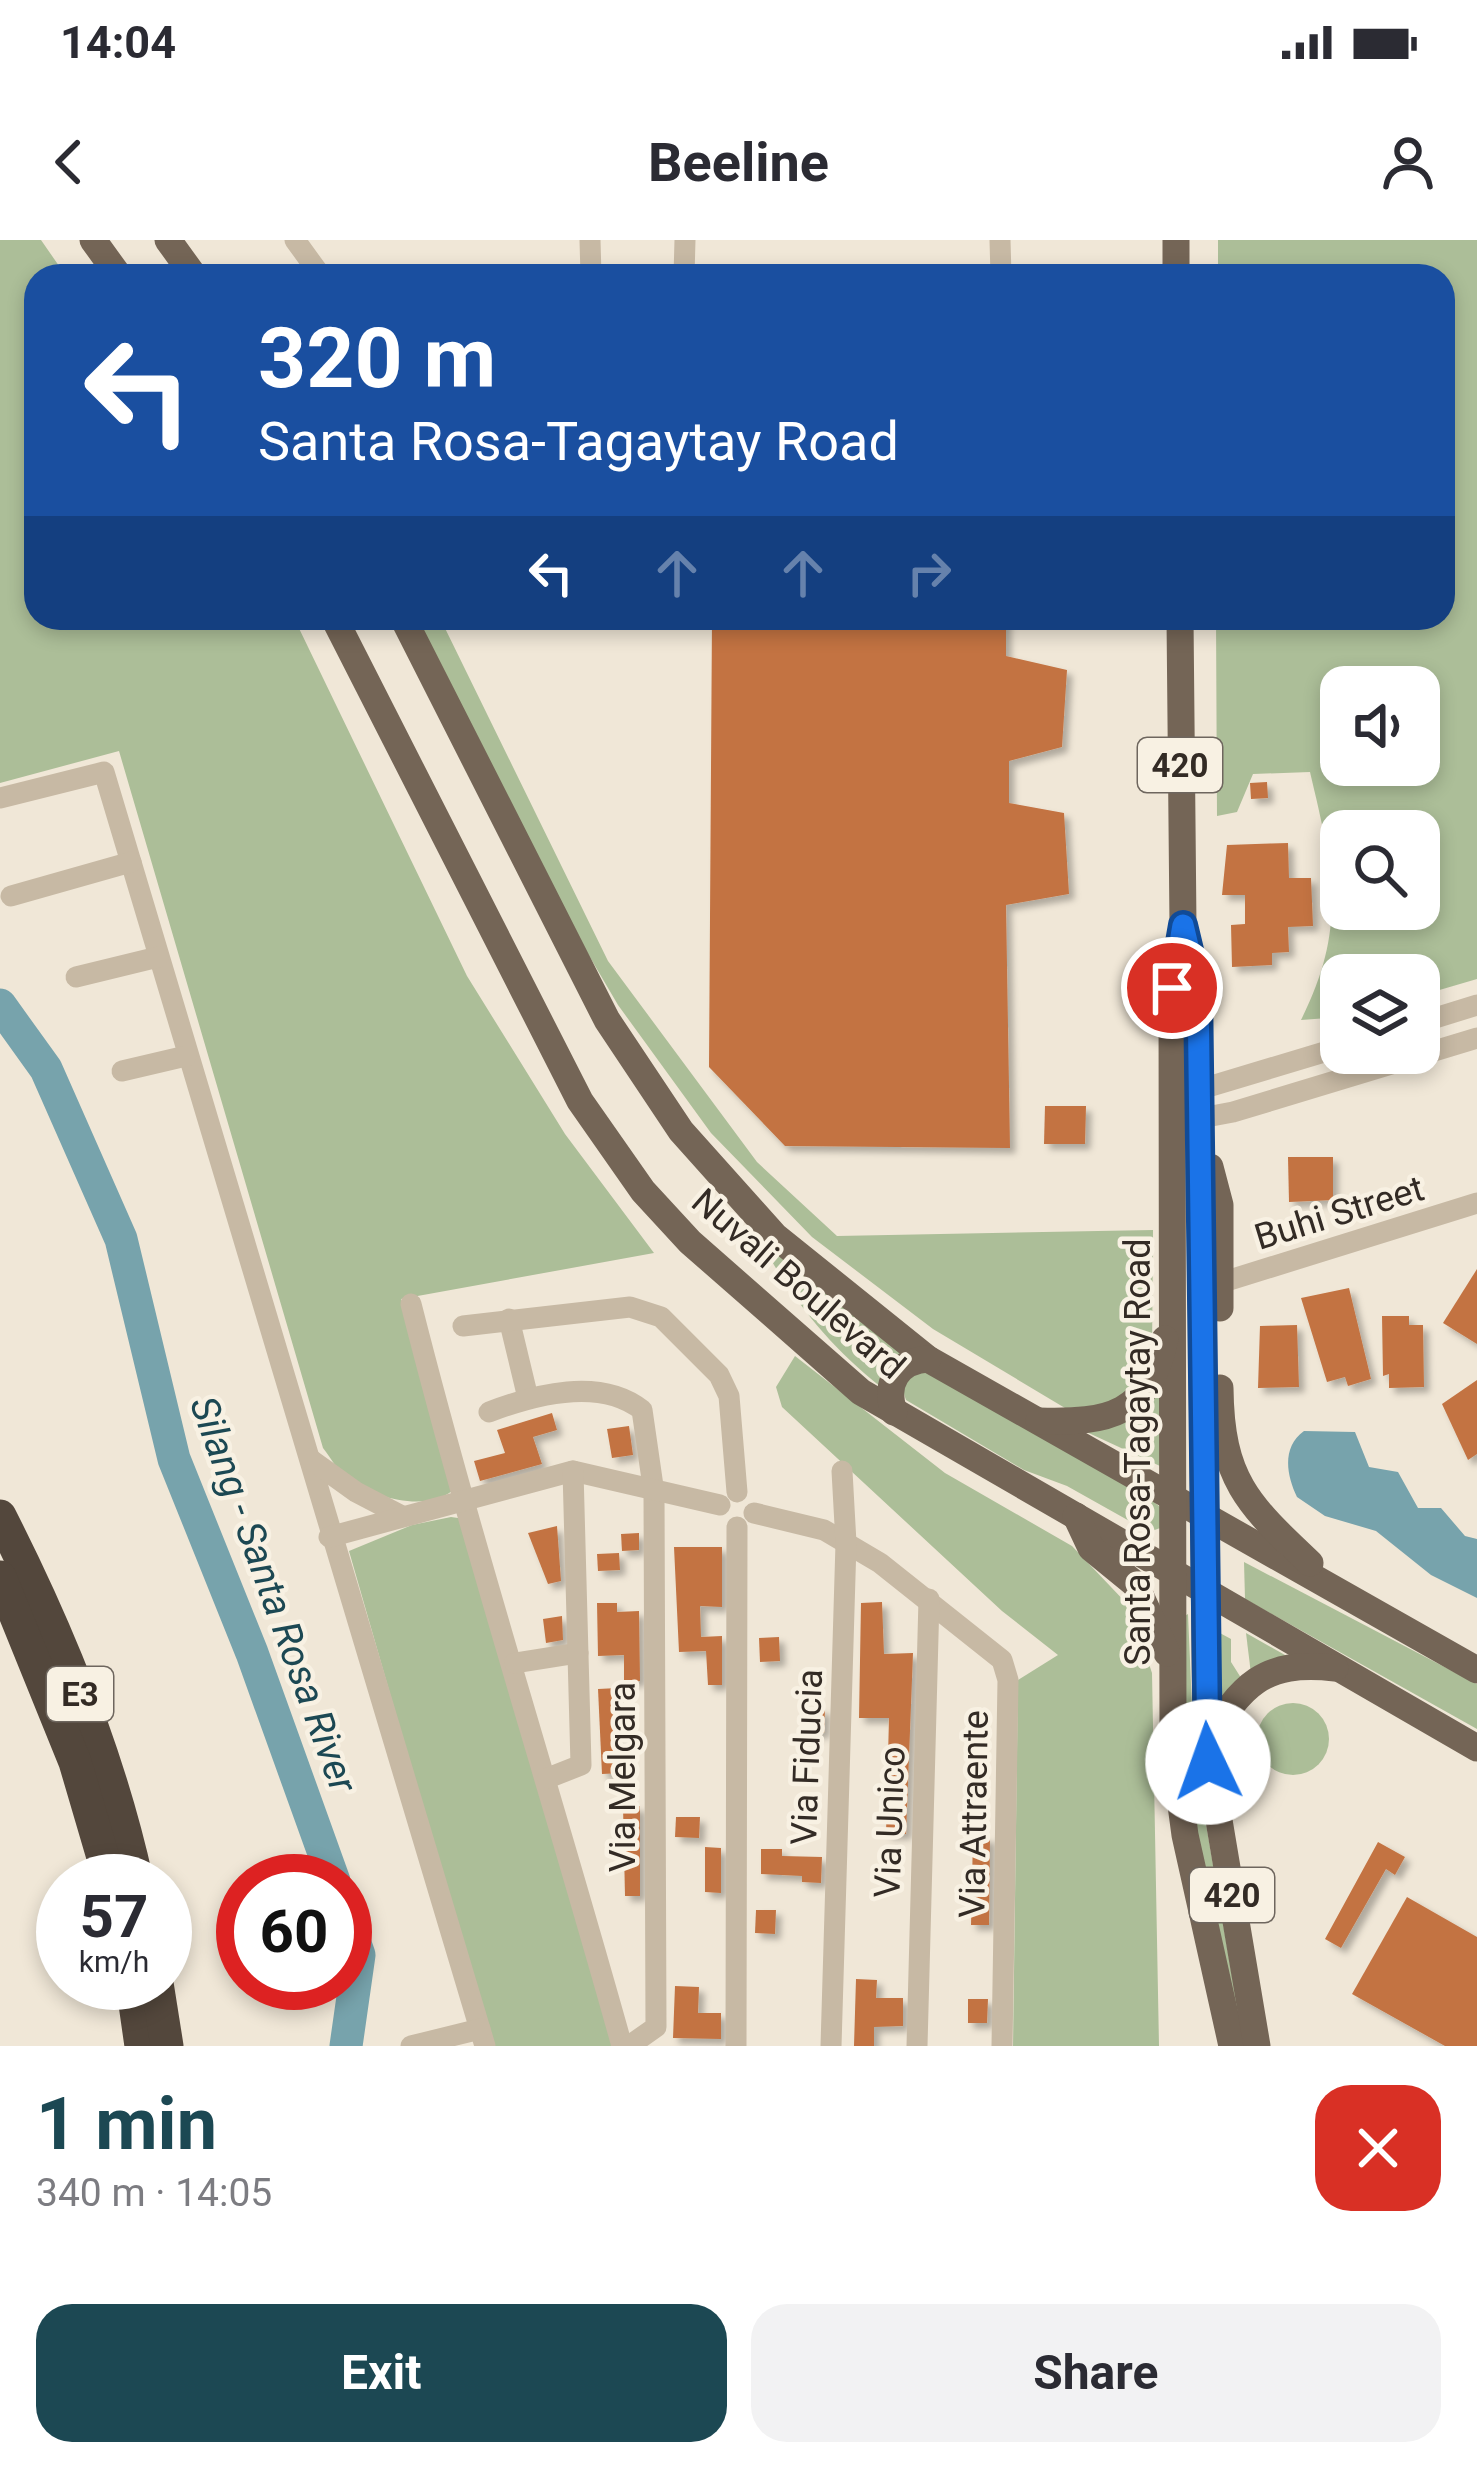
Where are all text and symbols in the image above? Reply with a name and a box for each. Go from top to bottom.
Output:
text: 14:04 [60,16,176,69]
icon: back [36,129,102,195]
icon: person [1375,129,1441,195]
text: Beeline [648,131,829,194]
text: 320 m [258,309,496,408]
icon: left [60,312,216,468]
text: Santa Rosa-Tagaytay Road [258,410,899,473]
icon: left [518,540,584,606]
icon: ahead [644,540,710,606]
icon: ahead [770,540,836,606]
icon: right [896,540,962,606]
map controls [1320,666,1440,1074]
button: sound [1320,666,1440,786]
road number: 420 [1138,738,1222,792]
button: search [1320,810,1440,930]
pin [1121,937,1223,1039]
button: layers [1320,954,1440,1074]
icon: arrive [1139,955,1205,1021]
street label: Buhi Street [1250,1167,1429,1259]
street label: Nuvali Boulevard [683,1180,913,1388]
street label: Santa Rosa-Tagaytay Road [1117,1238,1159,1666]
water label: Silang - Santa Rosa River [180,1390,367,1800]
road number: E3 [47,1667,113,1721]
street label: Via Fiducia [783,1668,831,1846]
street label: Via Melgara [602,1682,644,1872]
position arrow [1145,1699,1271,1825]
street label: Via Attraente [951,1710,997,1918]
street label: Via Unico [866,1746,914,1898]
speed limit sign: 60 [216,1854,372,2010]
road number: 420 [1190,1868,1274,1922]
text: 57 [80,1881,148,1952]
text: km/h [79,1944,149,1979]
text: 1 min [36,2082,217,2167]
button: close [1315,2085,1441,2211]
text: 340 m · 14:05 [36,2170,272,2216]
button: Exit [36,2304,727,2442]
button: Share [751,2304,1441,2442]

